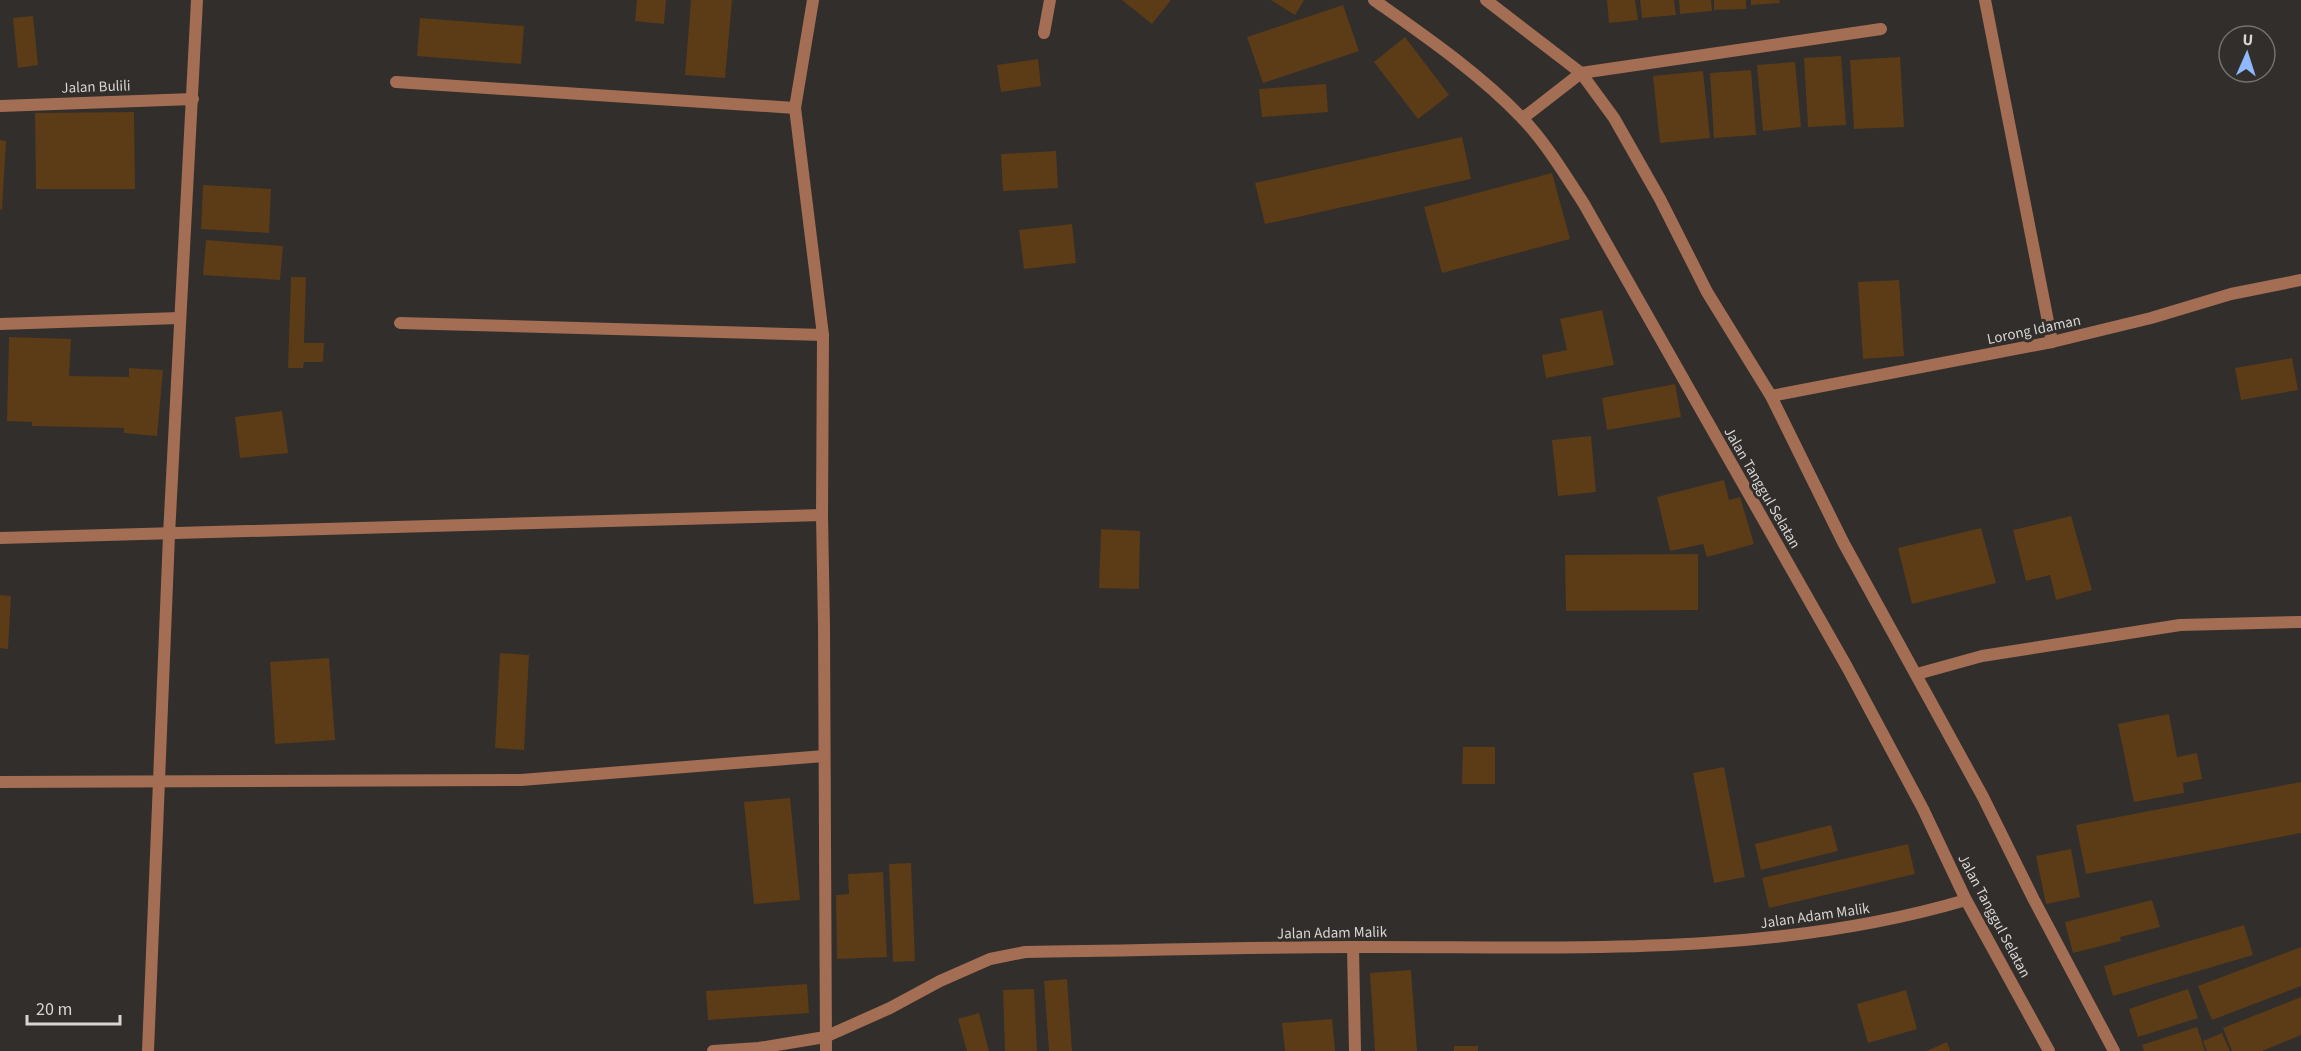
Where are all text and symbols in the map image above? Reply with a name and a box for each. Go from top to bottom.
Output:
north arrow [2217,24,2277,84]
text: U [2242,29,2254,51]
street label: Jalan Bulili [61,75,131,99]
street label: Lorong Idaman [1985,310,2083,350]
street label: Jalan Tanggul Selatan [1719,423,1805,553]
street label: Jalan Tanggul Selatan [1952,850,2036,982]
street label: Jalan Adam Malik [1759,898,1872,934]
street label: Jalan Adam Malik [1277,922,1388,944]
scale bar [27,988,120,1026]
text: 20 m [36,997,72,1022]

